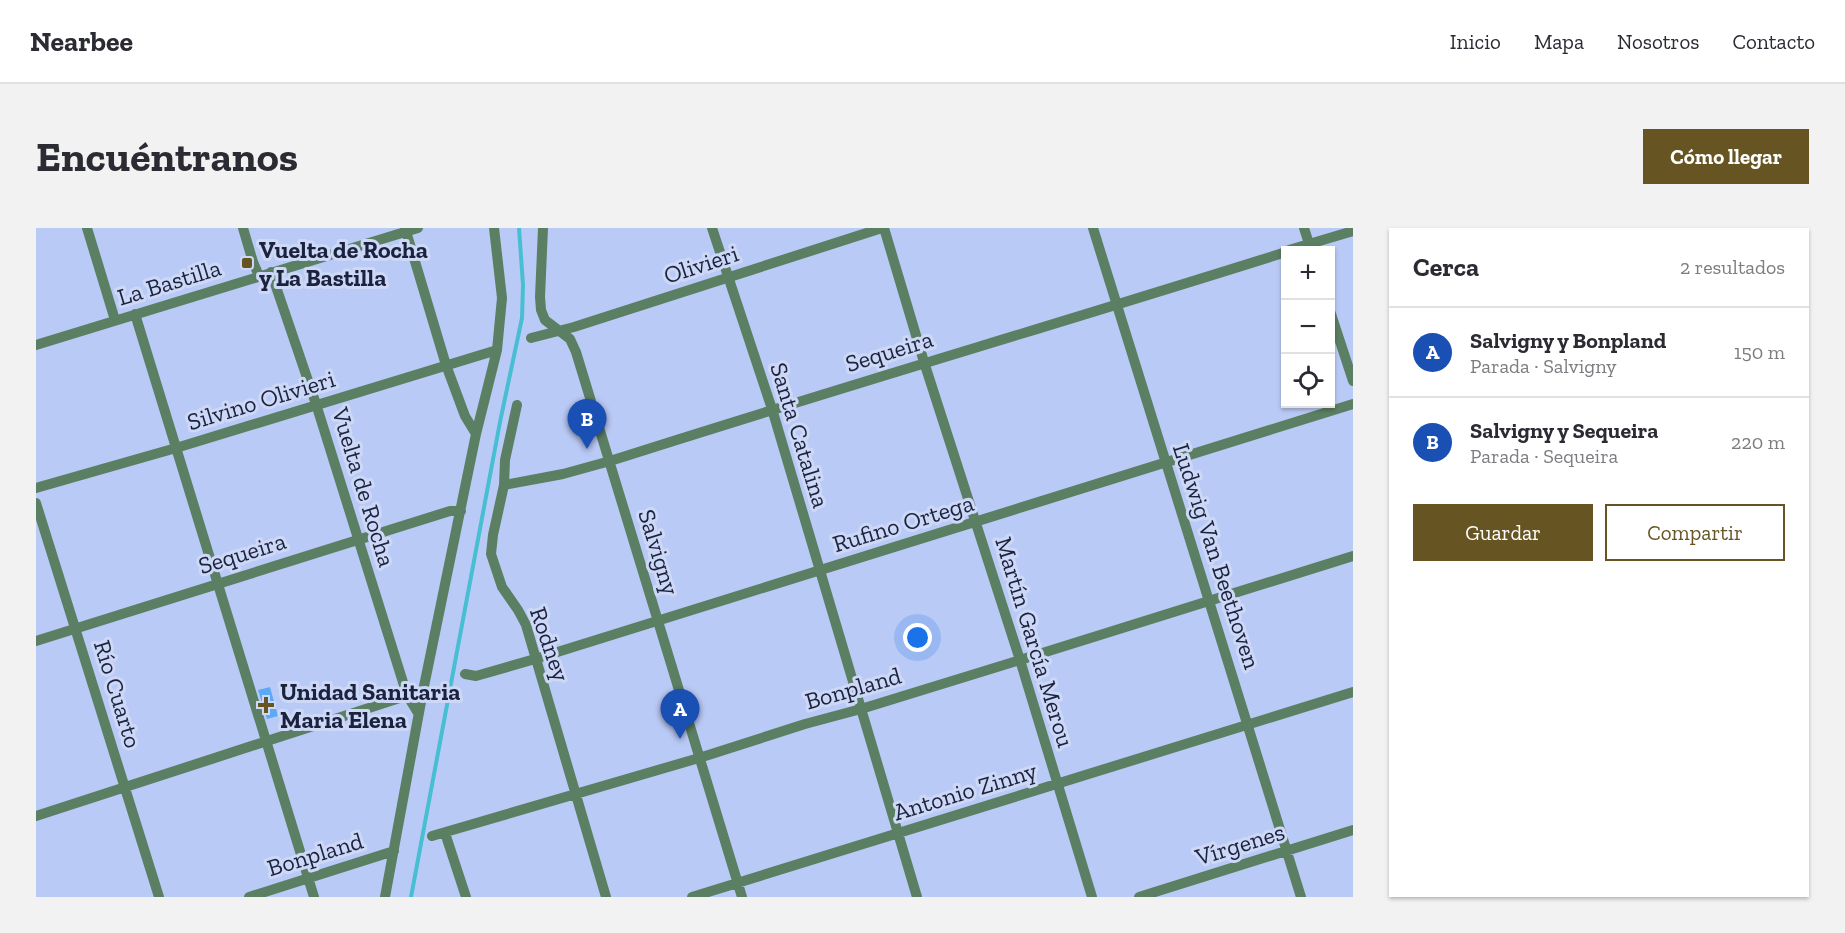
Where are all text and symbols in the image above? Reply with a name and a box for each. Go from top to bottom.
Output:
text: Nearbee [30,25,133,58]
text: Inicio [1450,29,1501,54]
text: Mapa [1534,29,1584,54]
text: Nosotros [1617,29,1699,54]
text: Contacto [1732,29,1815,54]
button: Cómo llegar [1643,129,1809,184]
text: Encuéntranos [36,131,298,182]
place label: Vuelta de Rocha y La Bastilla [259,235,428,292]
street label: Olivieri [660,238,742,290]
map controls [1281,246,1335,408]
button: + [1281,246,1335,300]
text: Cerca [1413,251,1479,283]
street label: La Bastilla [114,252,225,311]
text: 2 resultados [1680,255,1785,279]
marker: Vuelta de Rocha y La Bastilla [240,256,254,270]
button: − [1281,300,1335,354]
street label: Sequeira [842,324,937,378]
text: Salvigny y Bonpland [1470,327,1666,354]
text: A [1426,340,1439,364]
text: 150 m [1734,340,1785,364]
button: locate [1281,354,1335,408]
text: Parada · Salvigny [1470,354,1617,378]
street label: Santa Catalina [764,359,836,511]
street label: Silvino Olivieri [184,364,339,436]
pin: B [568,400,606,449]
street label: Vuelta de Rocha [326,403,402,570]
text: Salvigny y Sequeira [1470,417,1658,444]
text: B [1426,430,1439,454]
text: 220 m [1731,430,1785,454]
street label: Ludwig Van Beethoven [1167,440,1267,673]
text: Parada · Sequeira [1470,444,1618,468]
street label: Rufino Ortega [829,488,977,558]
button: Guardar [1413,504,1593,561]
button: Compartir [1605,504,1785,561]
street label: Salvigny [632,506,686,599]
street label: Sequeira [195,526,290,580]
street label: Martín García Merou [989,533,1081,751]
street label: Rodney [524,603,576,686]
your location [903,623,932,652]
street label: Río Cuarto [88,637,148,751]
street label: Bonpland [802,660,904,716]
place label: Unidad Sanitaria Maria Elena [280,677,461,734]
pin: A [660,690,700,739]
marker: Unidad Sanitaria Maria Elena [257,696,275,714]
street label: Antonio Zinny [890,755,1041,827]
street label: Vírgenes [1191,817,1288,872]
street label: Bonpland [264,826,366,882]

